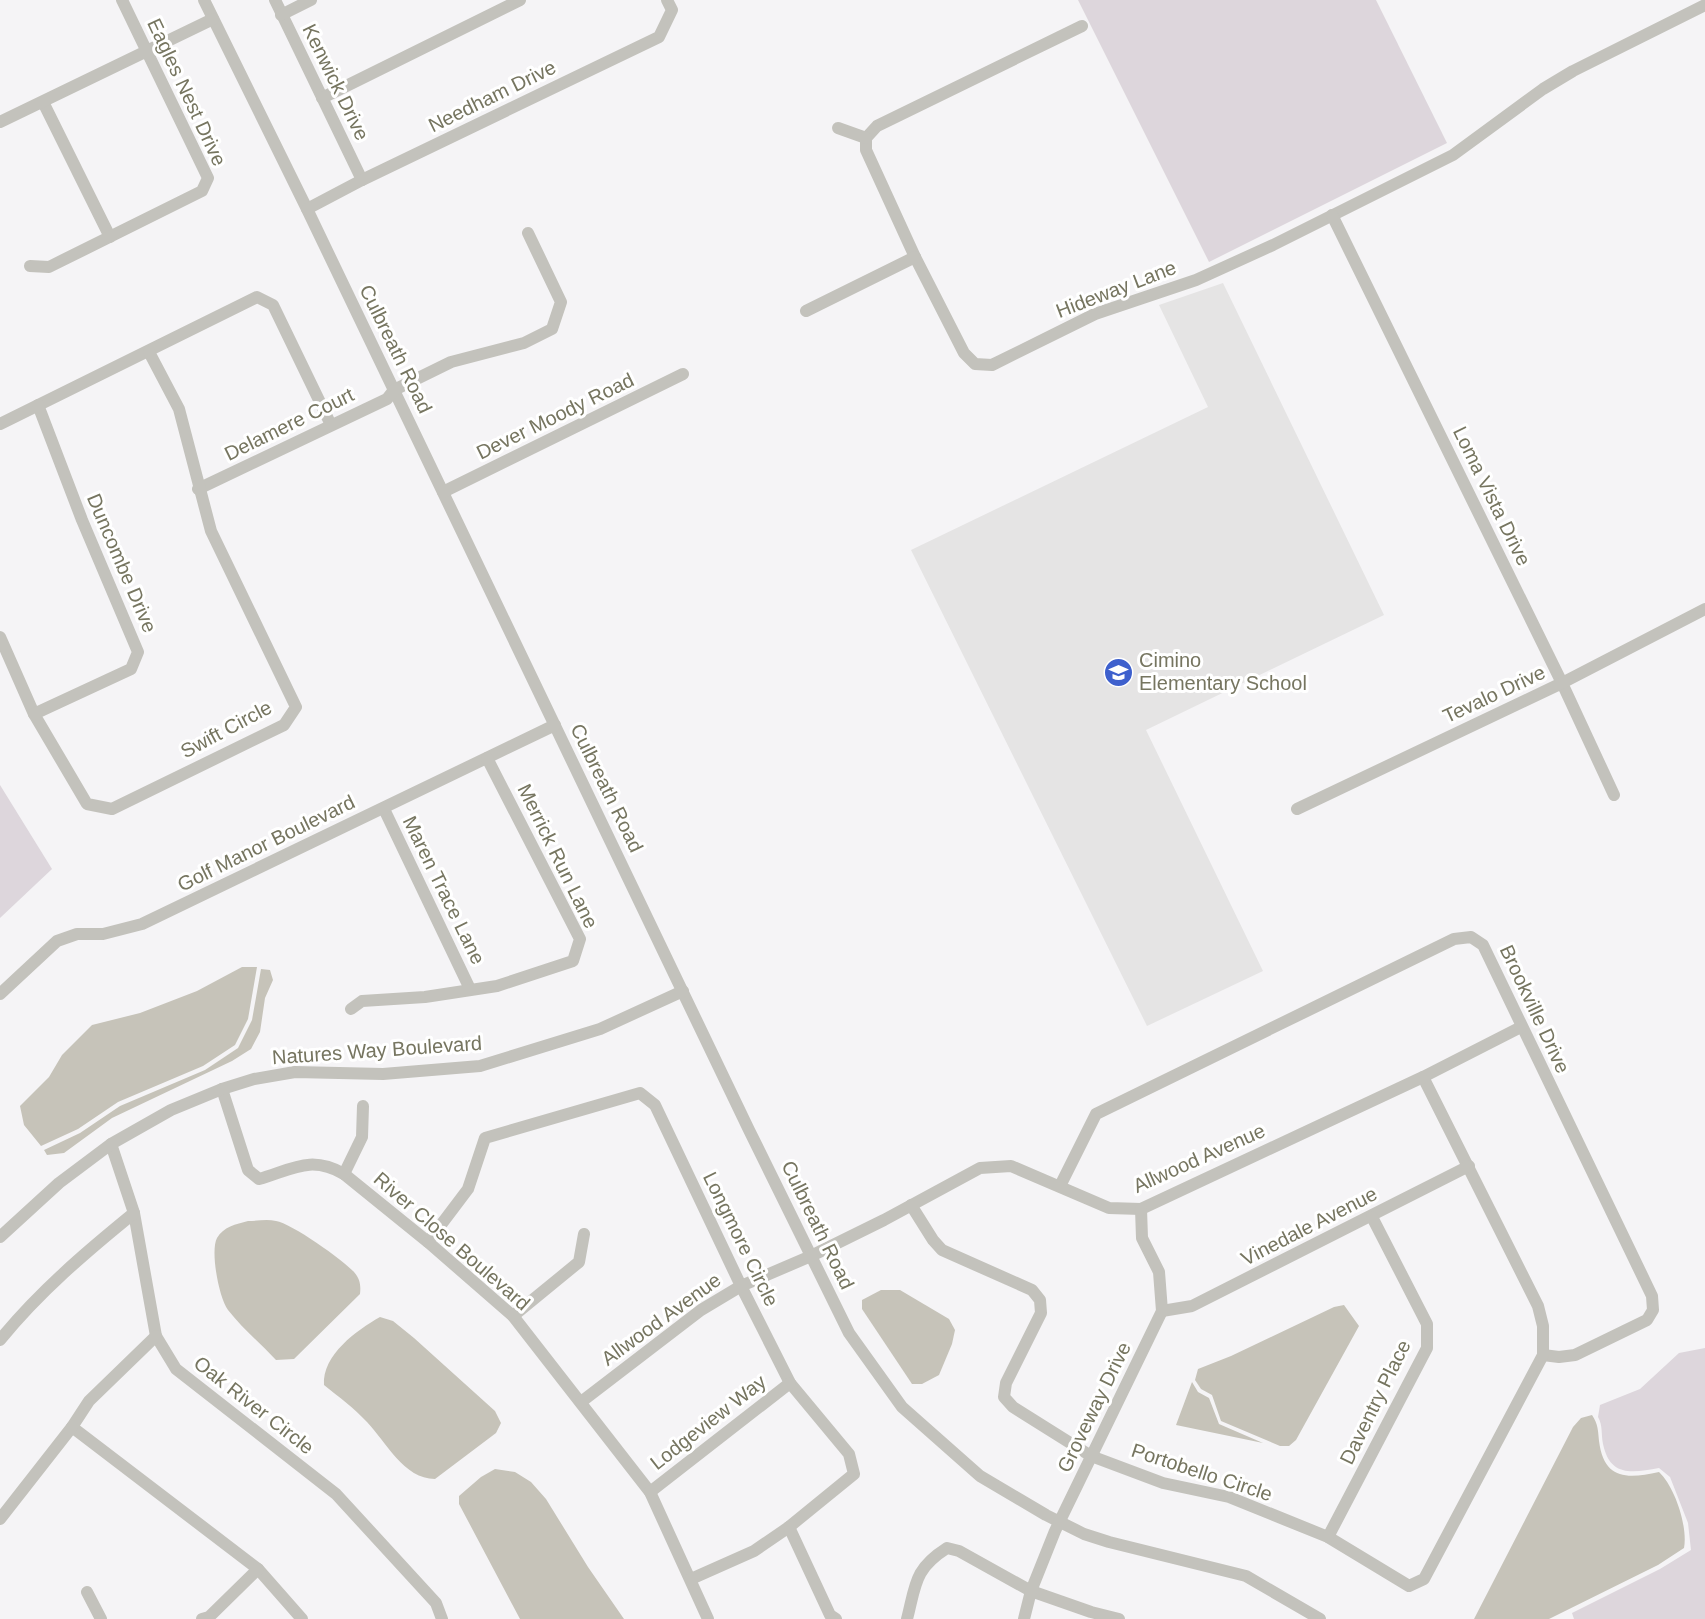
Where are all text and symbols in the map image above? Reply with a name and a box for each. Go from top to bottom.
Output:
street label: Eagles Nest Drive [143,15,231,169]
street label: Kenwick Drive [298,20,374,144]
street label: Needham Drive [425,56,559,136]
street label: Hideway Lane [1053,256,1179,322]
street label: Culbreath Road [355,281,437,417]
street label: Dever Moody Road [473,368,637,464]
street label: Delamere Court [221,383,358,465]
street label: Loma Vista Drive [1449,423,1535,569]
street label: Duncombe Drive [83,490,161,636]
place label: Cimino Elementary School [1139,649,1307,694]
school or university icon: Cimino Elementary School [1102,656,1134,688]
street label: Tevalo Drive [1439,661,1549,727]
street label: Swift Circle [177,696,275,762]
street label: Culbreath Road [566,720,648,856]
street label: Merrick Run Lane [514,780,602,932]
street label: Golf Manor Boulevard [174,790,358,896]
street label: Maren Trace Lane [399,812,489,968]
street label: Brookville Drive [1496,941,1574,1077]
street label: Natures Way Boulevard [271,1032,483,1068]
street label: Allwood Avenue [1130,1119,1268,1197]
street label: Culbreath Road [777,1157,859,1293]
street label: River Close Boulevard [370,1167,534,1315]
street label: Longmore Circle [699,1168,783,1310]
street label: Vinedale Avenue [1237,1182,1381,1270]
street label: Allwood Avenue [597,1268,725,1370]
street label: Daventry Place [1335,1336,1415,1468]
street label: Groveway Drive [1053,1338,1135,1476]
street label: Oak River Circle [190,1352,318,1458]
street label: Lodgeview Way [646,1370,770,1474]
street label: Portobello Circle [1129,1439,1275,1505]

